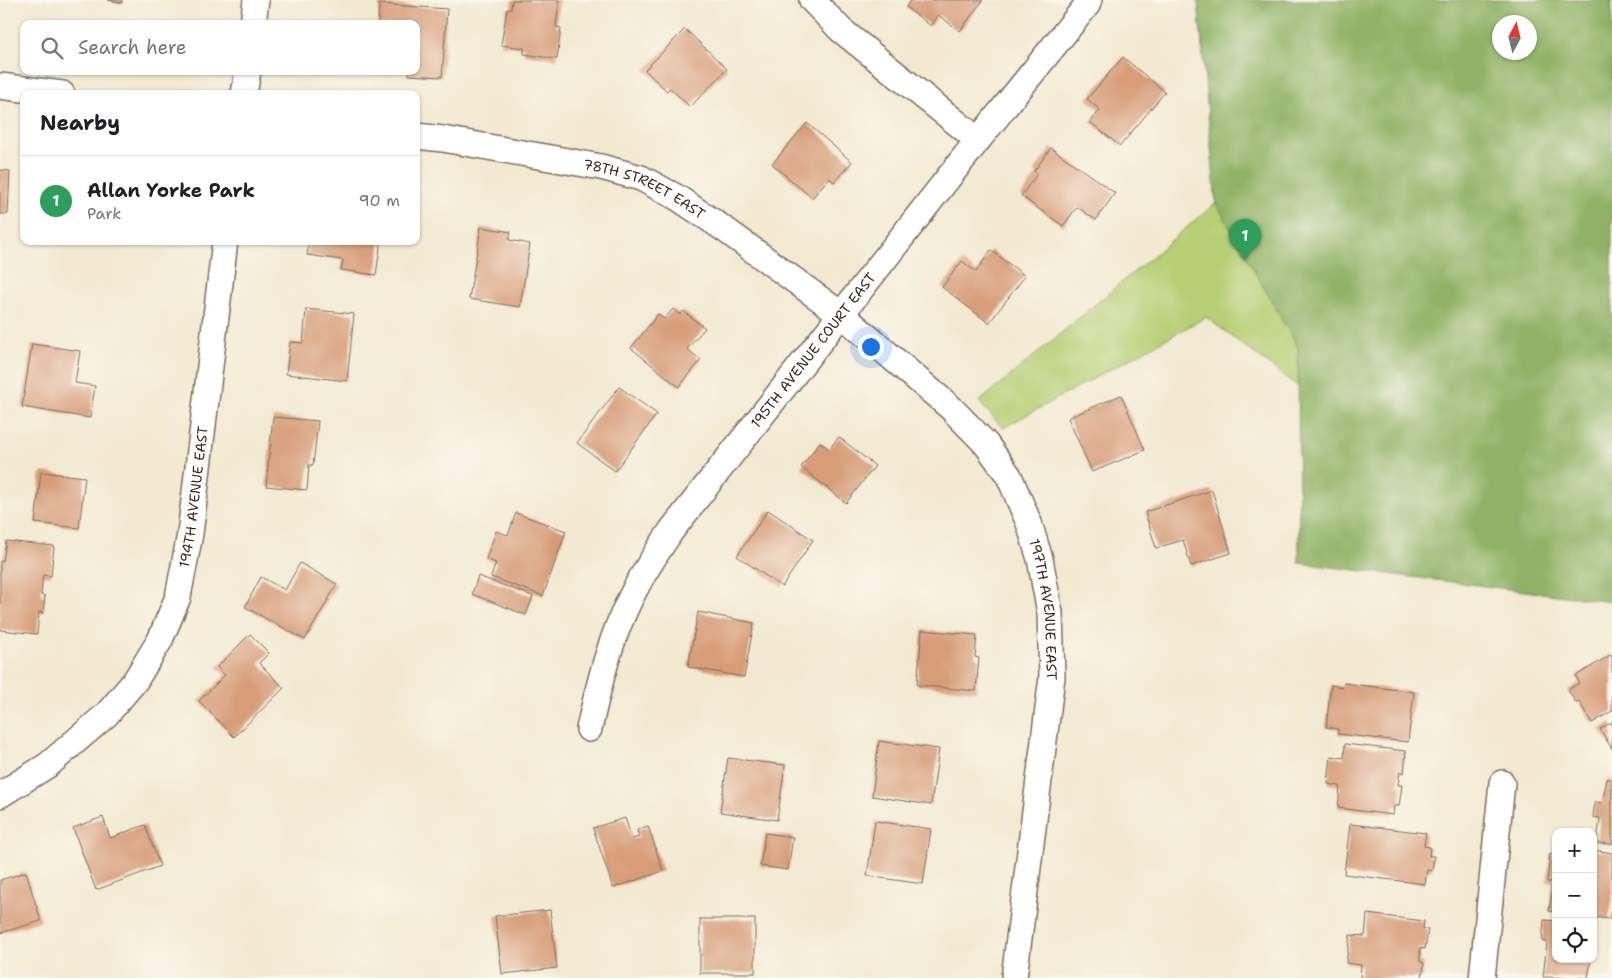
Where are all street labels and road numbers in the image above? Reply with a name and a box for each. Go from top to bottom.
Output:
street label: 78TH STREET EAST [582,155,709,223]
street label: 195TH AVENUE COURT EAST [746,269,880,432]
street label: 194TH AVENUE EAST [175,425,212,569]
street label: 197TH AVENUE EAST [1025,537,1061,681]

